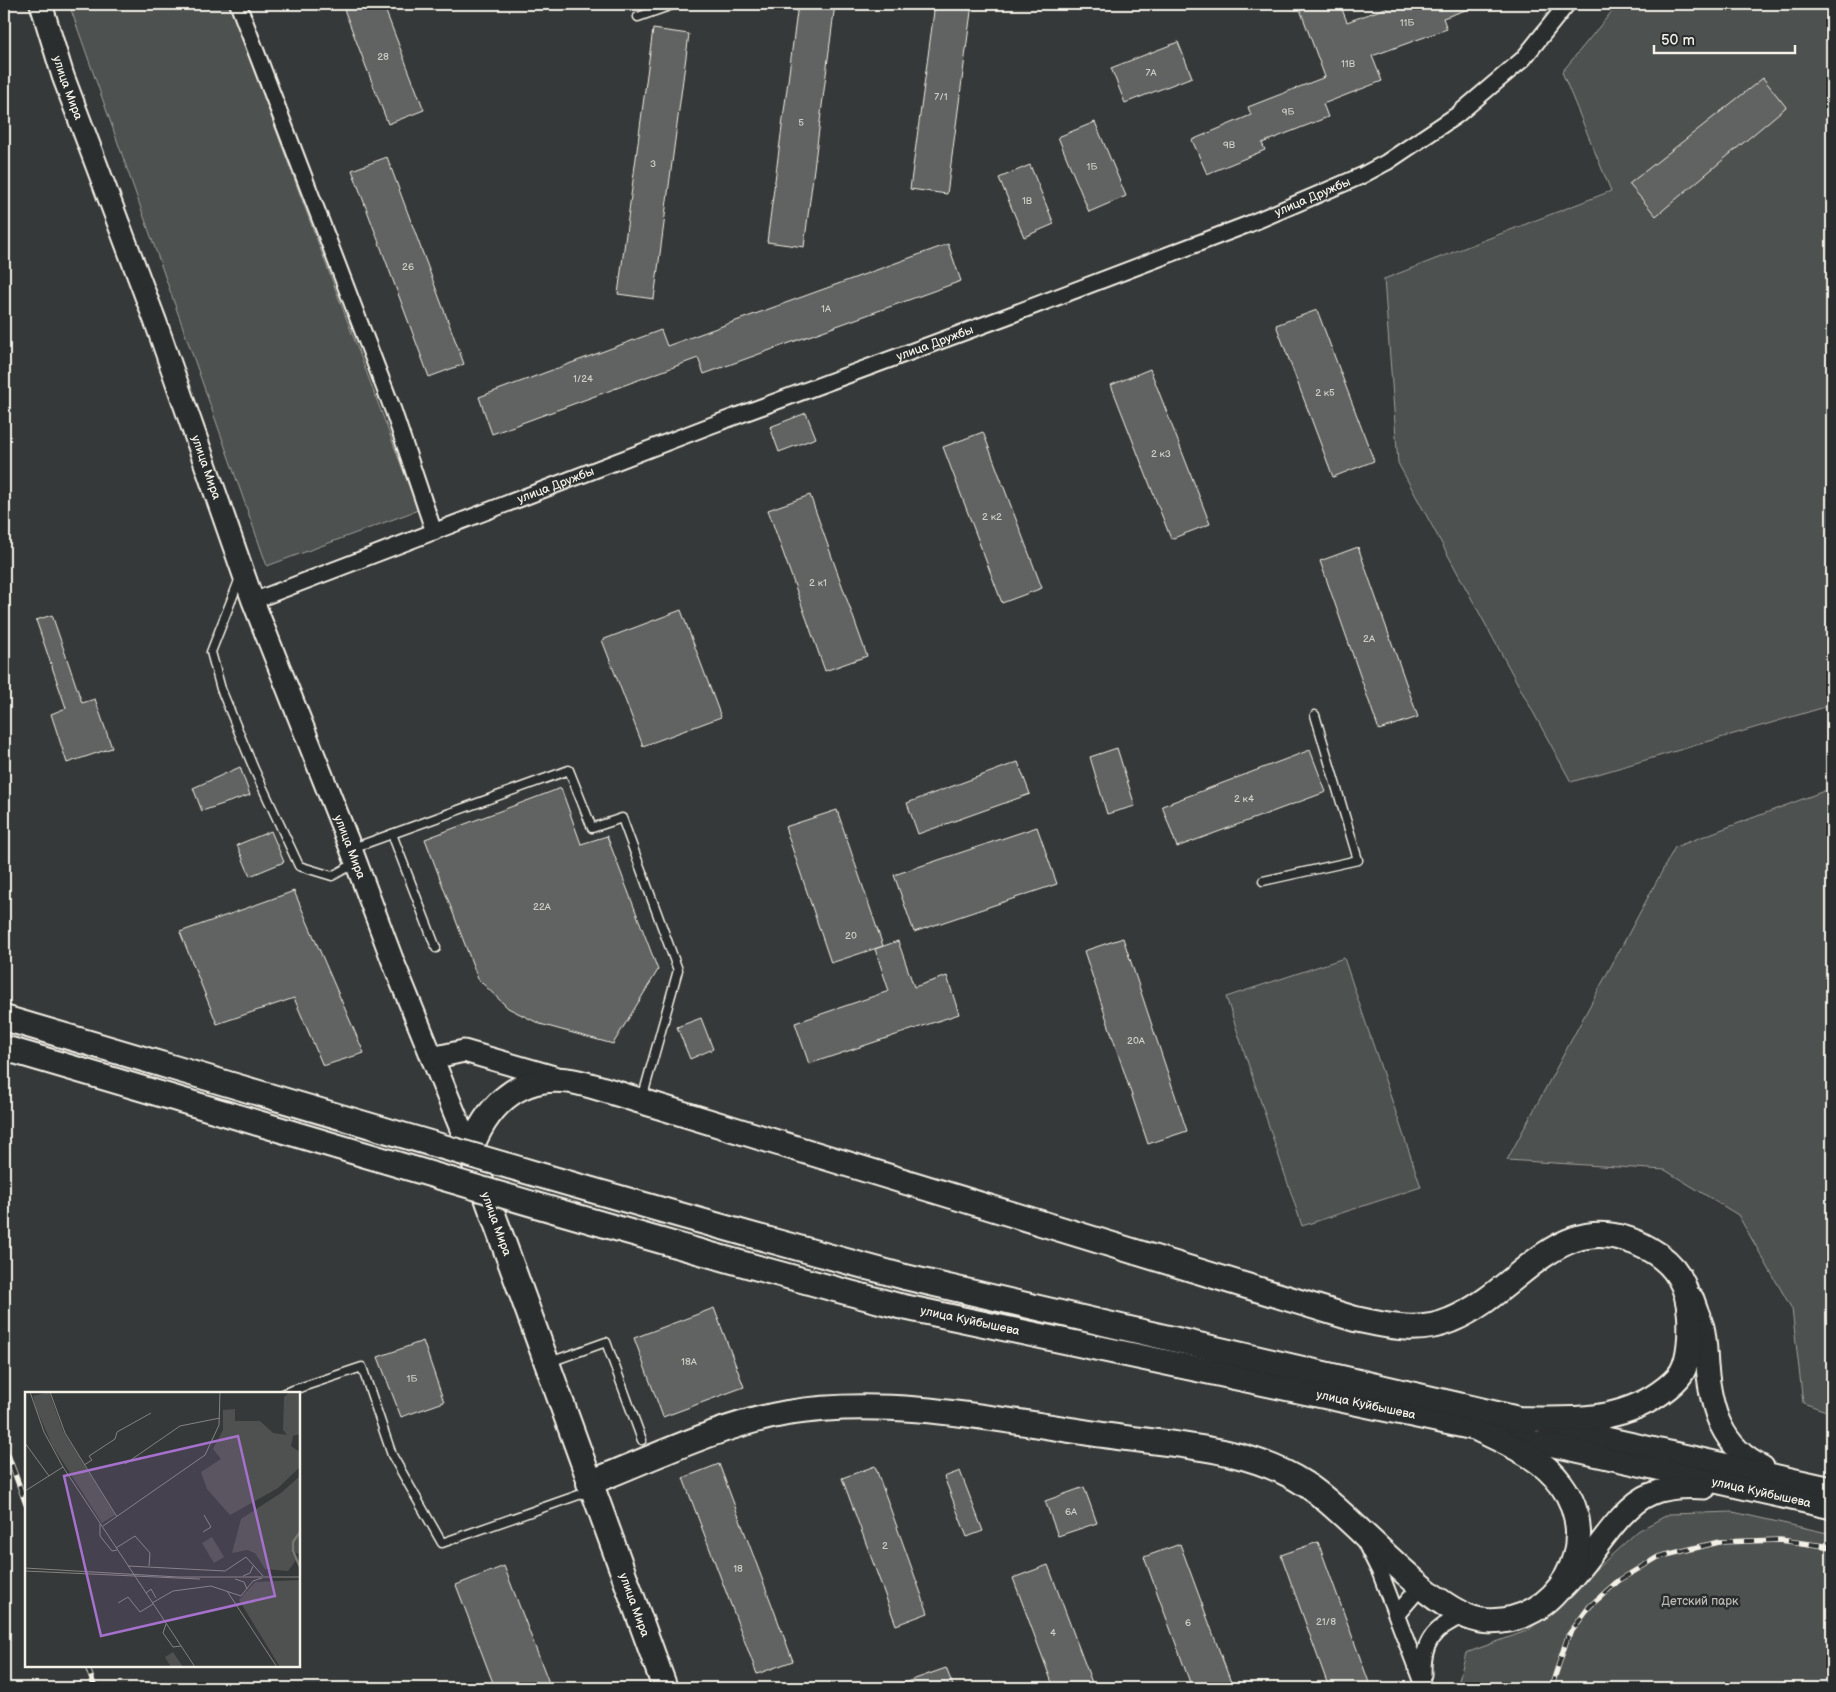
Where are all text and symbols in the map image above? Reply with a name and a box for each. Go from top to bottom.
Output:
house number: 11Б [1400,17,1414,29]
scale bar [1654,22,1795,54]
text: 50 m [1661,31,1695,50]
house number: 28 [377,51,389,63]
street label: улица Мира [50,54,86,122]
house number: 11В [1341,58,1356,70]
house number: 7А [1146,67,1157,79]
house number: 7/1 [934,91,948,103]
house number: 9Б [1282,106,1294,118]
house number: 5 [798,117,804,129]
house number: 9В [1223,139,1236,151]
house number: 3 [650,158,656,170]
house number: 1Б [1087,161,1097,173]
street label: улица Дружбы [1272,174,1353,220]
house number: 1В [1022,195,1033,207]
house number: 26 [402,261,414,273]
house number: 1А [821,303,832,315]
street label: улица Дружбы [894,322,975,364]
house number: 1/24 [573,373,593,385]
house number: 2 к5 [1315,387,1335,399]
street label: улица Мира [188,433,224,501]
house number: 2 к3 [1151,448,1171,460]
street label: улица Дружбы [515,464,596,506]
house number: 2 к2 [982,511,1002,523]
house number: 2 к1 [809,577,827,589]
house number: 2А [1363,633,1376,645]
house number: 2 к4 [1234,793,1254,805]
street label: улица Мира [331,813,369,881]
house number: 22А [533,901,552,913]
house number: 20 [845,930,857,942]
house number: 20А [1127,1035,1146,1047]
street label: улица Мира [477,1190,515,1258]
street label: улица Куйбышева [919,1303,1021,1339]
house number: 18А [681,1356,698,1368]
house number: 1Б [407,1373,417,1385]
street label: улица Куйбышева [1315,1387,1417,1423]
inset map [25,1392,300,1667]
street label: улица Куйбышева [1710,1474,1812,1511]
house number: 6А [1065,1506,1078,1518]
house number: 2 [882,1540,888,1552]
house number: 18 [733,1563,743,1575]
street label: улица Мира [615,1571,653,1639]
park label: Детский парк [1662,1594,1739,1609]
house number: 21/8 [1316,1616,1336,1628]
house number: 6 [1185,1617,1191,1629]
house number: 4 [1050,1627,1056,1639]

